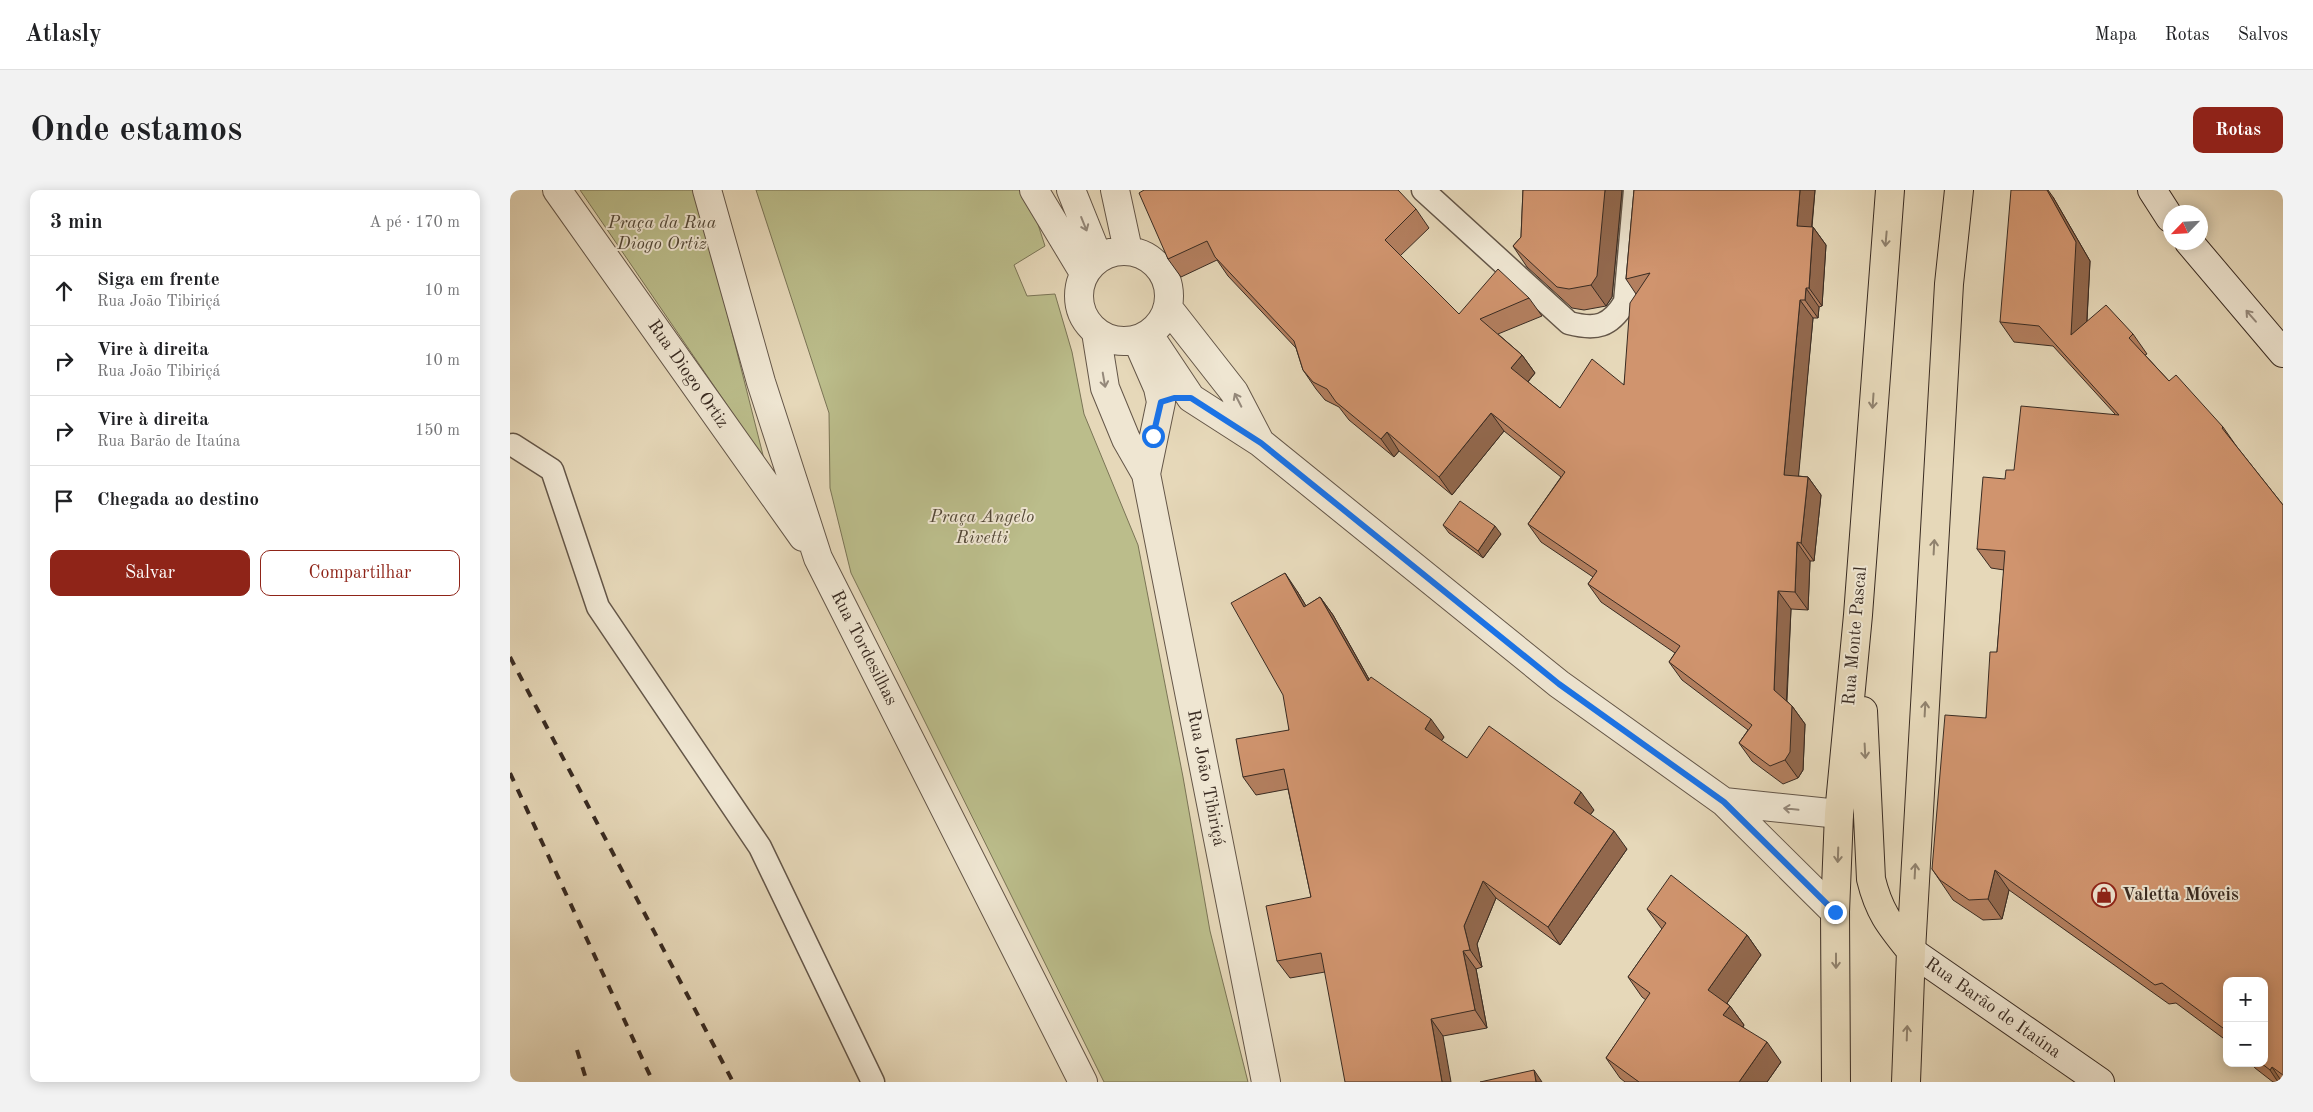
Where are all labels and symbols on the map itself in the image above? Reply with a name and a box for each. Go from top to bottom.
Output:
north arrow [2163,205,2208,250]
park label: Praça da Rua Diogo Ortiz [607,214,717,253]
one-way arrow [1080,216,1090,231]
one-way arrow [1881,230,1891,246]
one-way arrow [2246,309,2257,322]
street label: Rua Diogo Ortiz [644,317,732,431]
one-way arrow [1100,372,1110,388]
one-way arrow [1868,392,1877,408]
one-way arrow [1233,393,1242,408]
route start [1142,425,1165,448]
park label: Praça Angelo Rivetti [929,508,1034,547]
one-way arrow [1930,539,1939,555]
street label: Rua Monte Pascal [1840,566,1870,706]
street label: Rua Tordesilhas [827,588,901,708]
one-way arrow [1920,701,1929,717]
street label: Rua João Tibiriçá [1184,708,1228,848]
one-way arrow [1860,743,1869,759]
one-way arrow [1783,804,1799,814]
one-way arrow [1833,847,1842,863]
one-way arrow [1911,863,1920,879]
shop icon: Valetta Móveis [2091,882,2117,908]
place label: Valetta Móveis [2122,886,2239,904]
route end [1824,901,1847,924]
one-way arrow [1831,952,1841,969]
street label: Rua Barão de Itaúna [1922,954,2064,1062]
one-way arrow [1903,1026,1912,1042]

